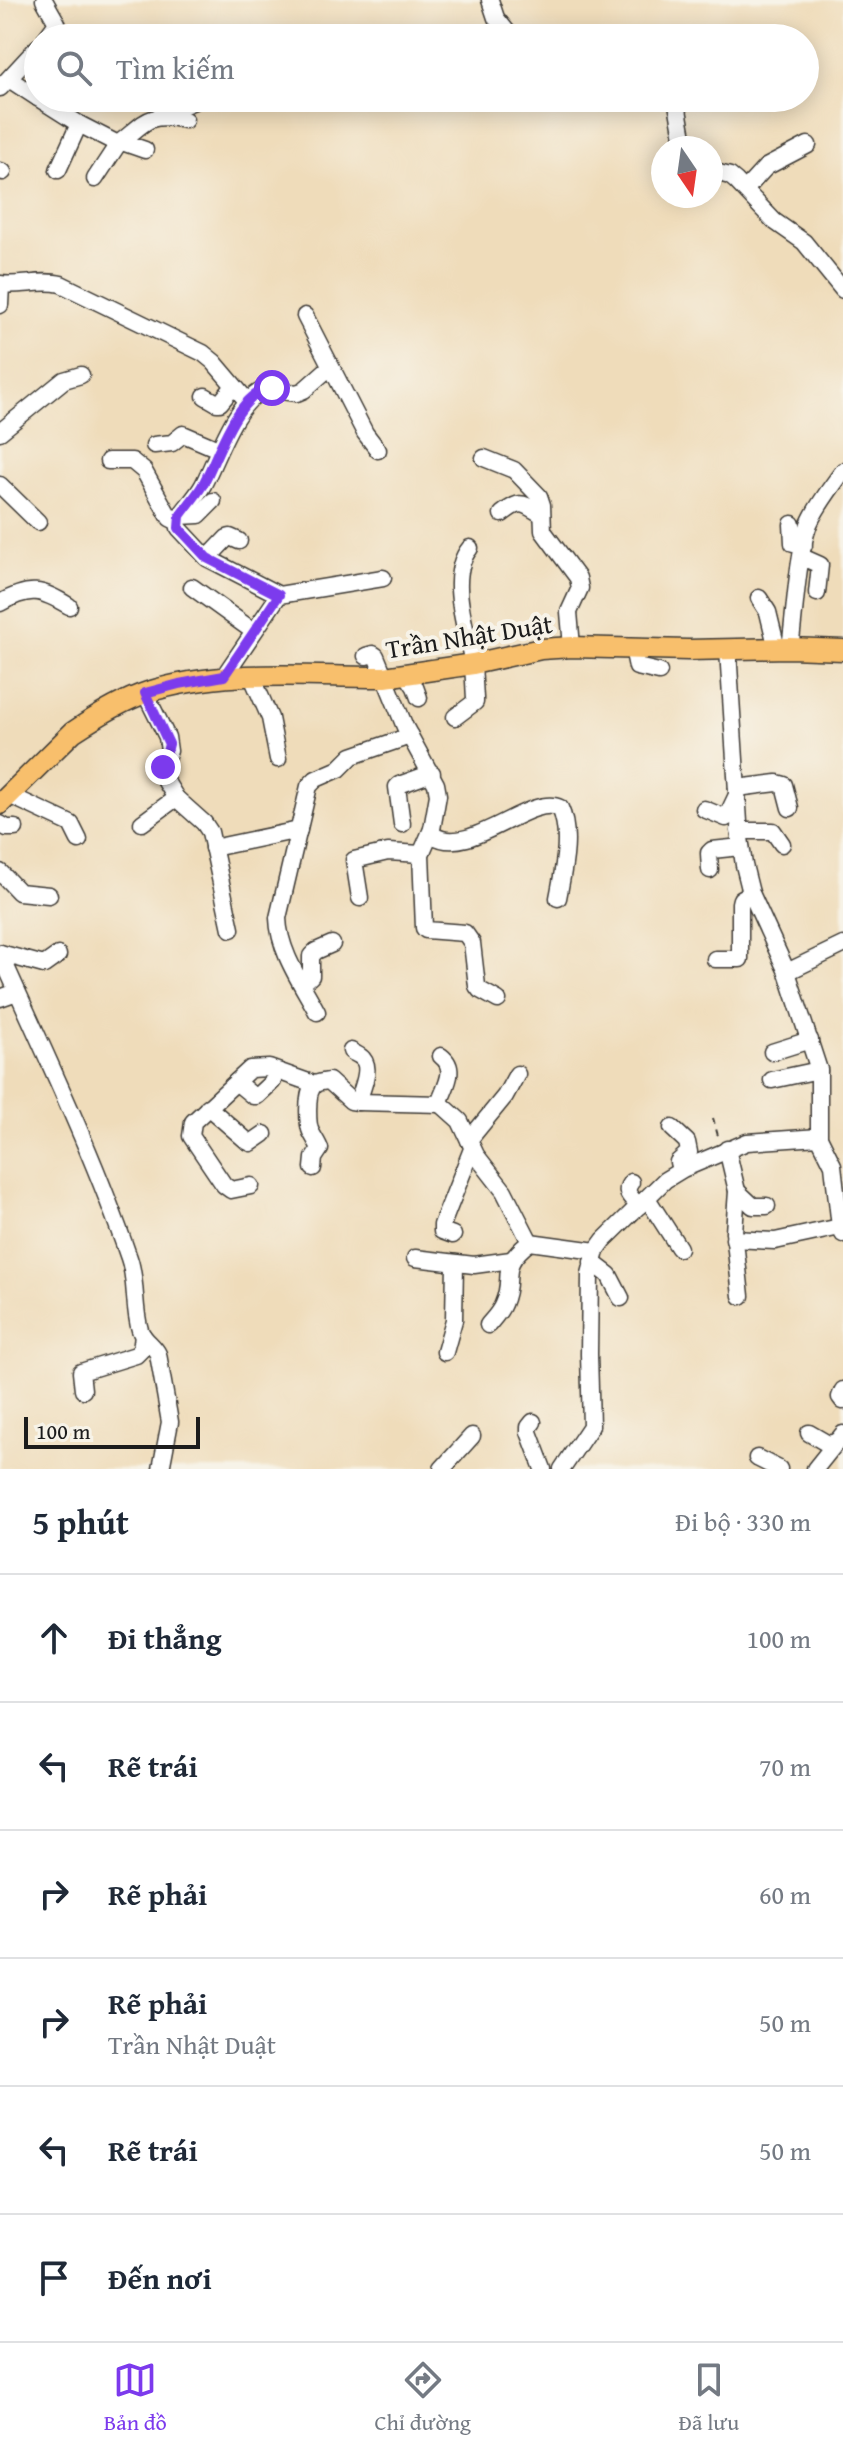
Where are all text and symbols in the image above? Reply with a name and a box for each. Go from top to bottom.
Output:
search box [24,24,819,112]
icon: search [52,46,96,90]
text: Tìm kiếm [116,46,235,90]
north arrow [651,136,723,208]
route start [254,370,290,406]
street label: Trần Nhật Duật [383,604,555,668]
route end [145,749,181,785]
scale bar [24,1413,200,1449]
text: 100 m [36,1415,91,1447]
text: 5 phút [32,1497,129,1546]
text: Đi bộ · 330 m [675,1502,811,1541]
icon: ahead [32,1616,76,1660]
text: Đi thẳng [108,1616,221,1660]
text: 100 m [746,1619,811,1658]
icon: left [32,1744,76,1788]
text: Rẽ trái [108,1744,198,1788]
text: 70 m [759,1747,811,1786]
icon: right [32,1872,76,1916]
text: Rẽ phải [108,1872,207,1916]
text: 60 m [759,1875,811,1914]
text: Rẽ phải [108,1981,207,2025]
icon: right [32,2000,76,2044]
text: 50 m [759,2003,811,2042]
text: Trần Nhật Duật [108,2025,276,2064]
icon: left [32,2128,76,2172]
text: Rẽ trái [108,2128,198,2172]
text: 50 m [759,2131,811,2170]
icon: arrive [32,2256,76,2300]
text: Đến nơi [108,2256,212,2300]
tab: Bản đồ [104,2358,167,2438]
tab: Chỉ đường [374,2358,471,2438]
tab: Đã lưu [679,2358,739,2438]

